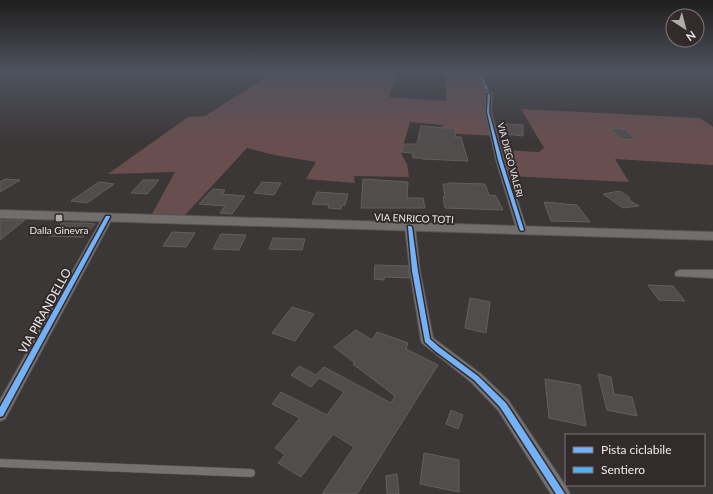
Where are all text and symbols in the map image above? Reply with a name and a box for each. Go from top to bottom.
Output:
north arrow [665,8,705,48]
text: N [684,29,698,44]
street label: VIA DIEGO VALERI [495,121,526,198]
street label: VIA ENRICO TOTI [374,211,454,225]
marker: Dalla Ginevra [54,213,64,223]
place label: Dalla Ginevra [30,224,88,236]
street label: VIA PIRANDELLO [15,265,74,356]
legend [565,434,705,486]
text: Pista ciclabile [601,442,672,457]
text: Sentiero [601,462,645,477]

